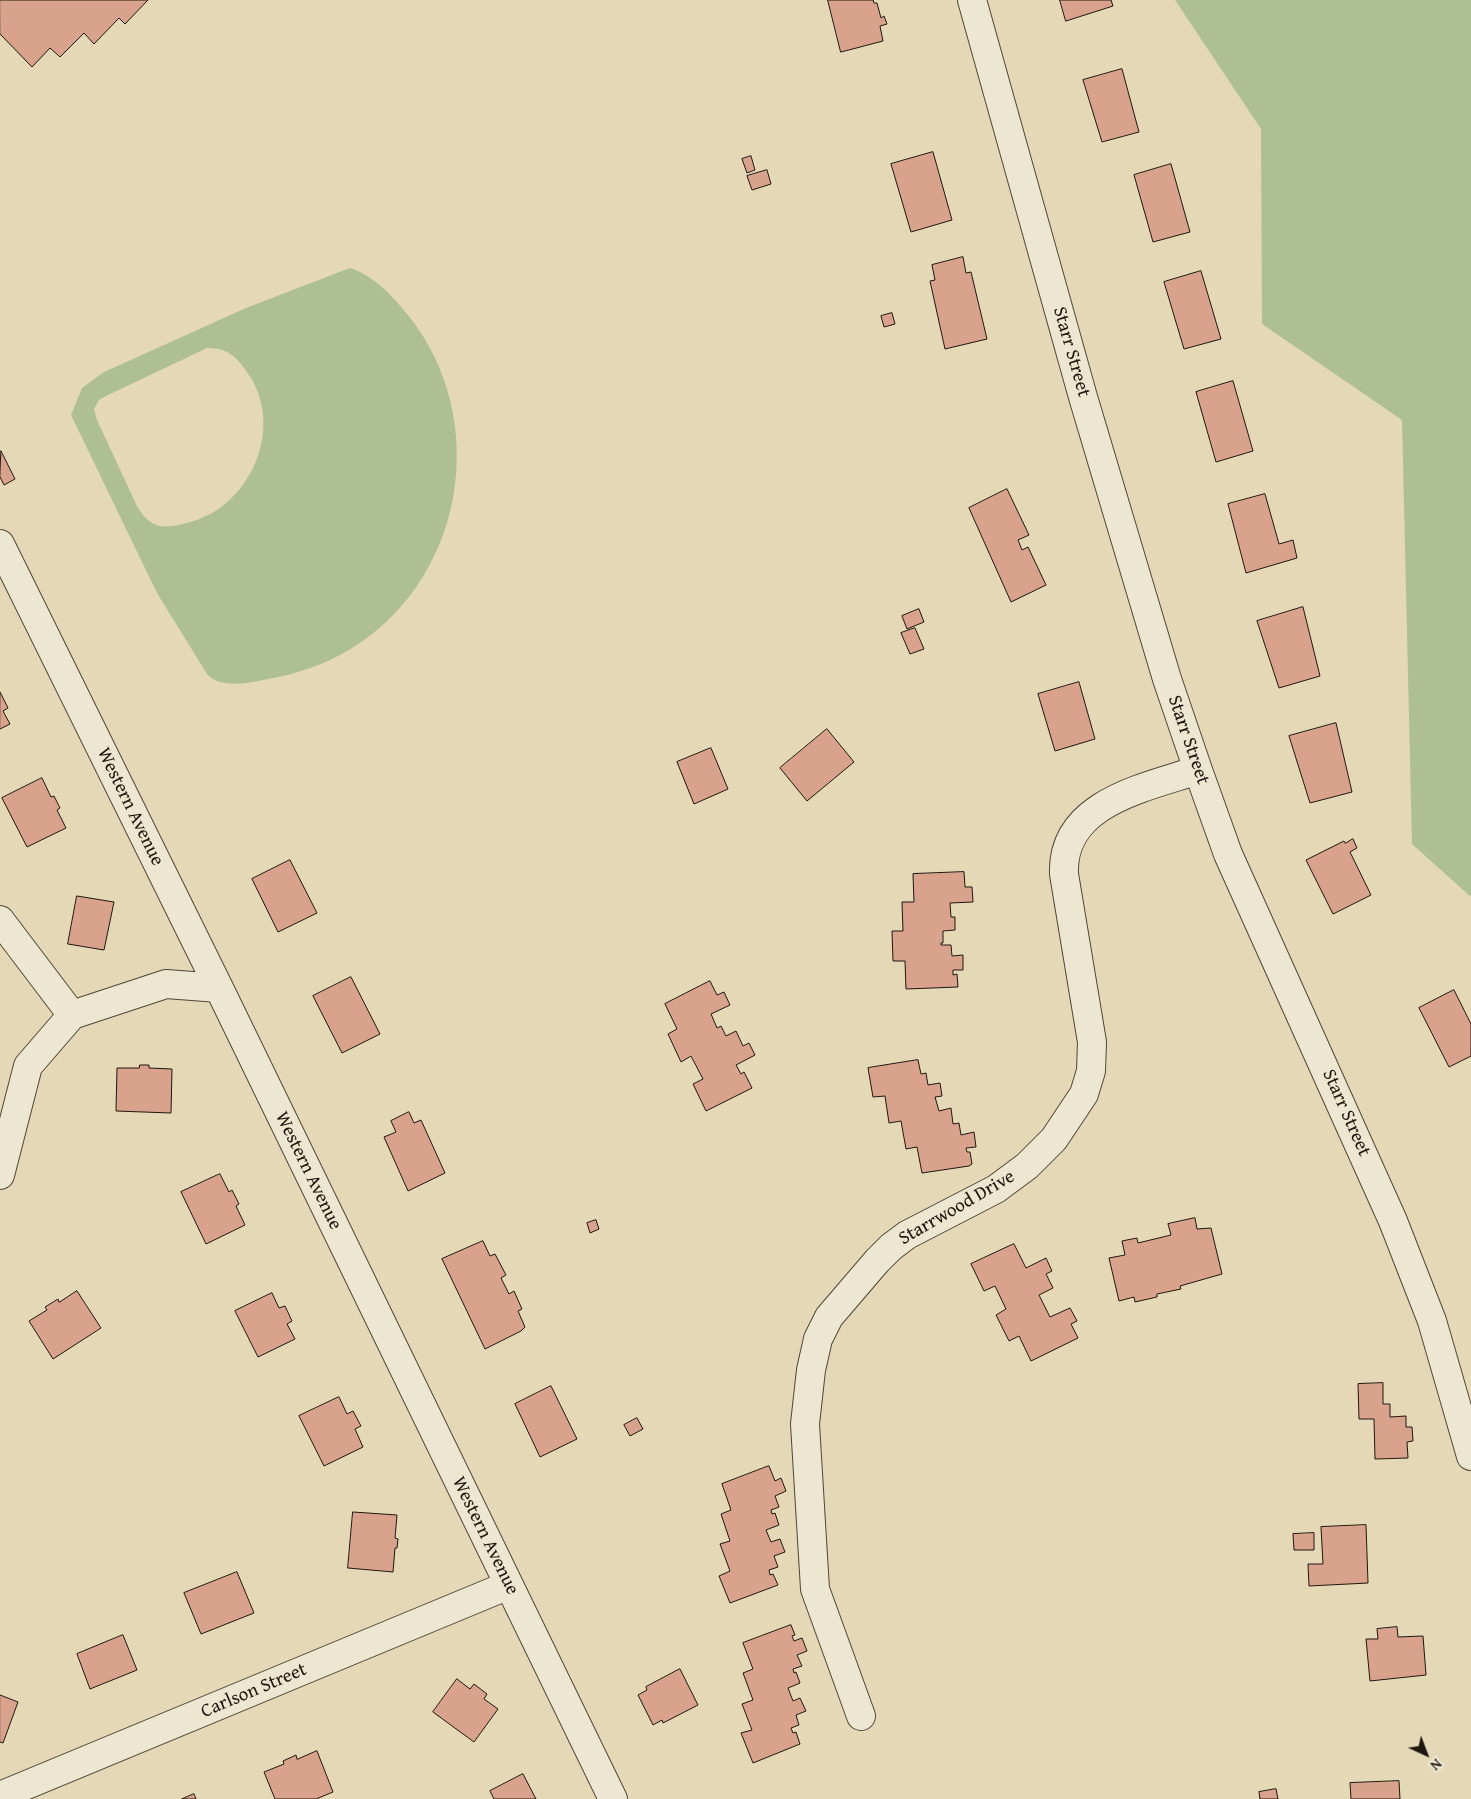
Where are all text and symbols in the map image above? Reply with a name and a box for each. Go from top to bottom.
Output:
street label: Starr Street [1047,304,1095,400]
street label: Starr Street [1162,692,1214,788]
street label: Western Avenue [92,744,168,870]
street label: Starr Street [1317,1066,1375,1160]
street label: Western Avenue [270,1108,346,1234]
street label: Starrwood Drive [895,1166,1019,1250]
street label: Western Avenue [447,1473,523,1599]
street label: Carlson Street [198,1659,310,1723]
north arrow [1401,1729,1451,1779]
text: N [1426,1754,1446,1775]

